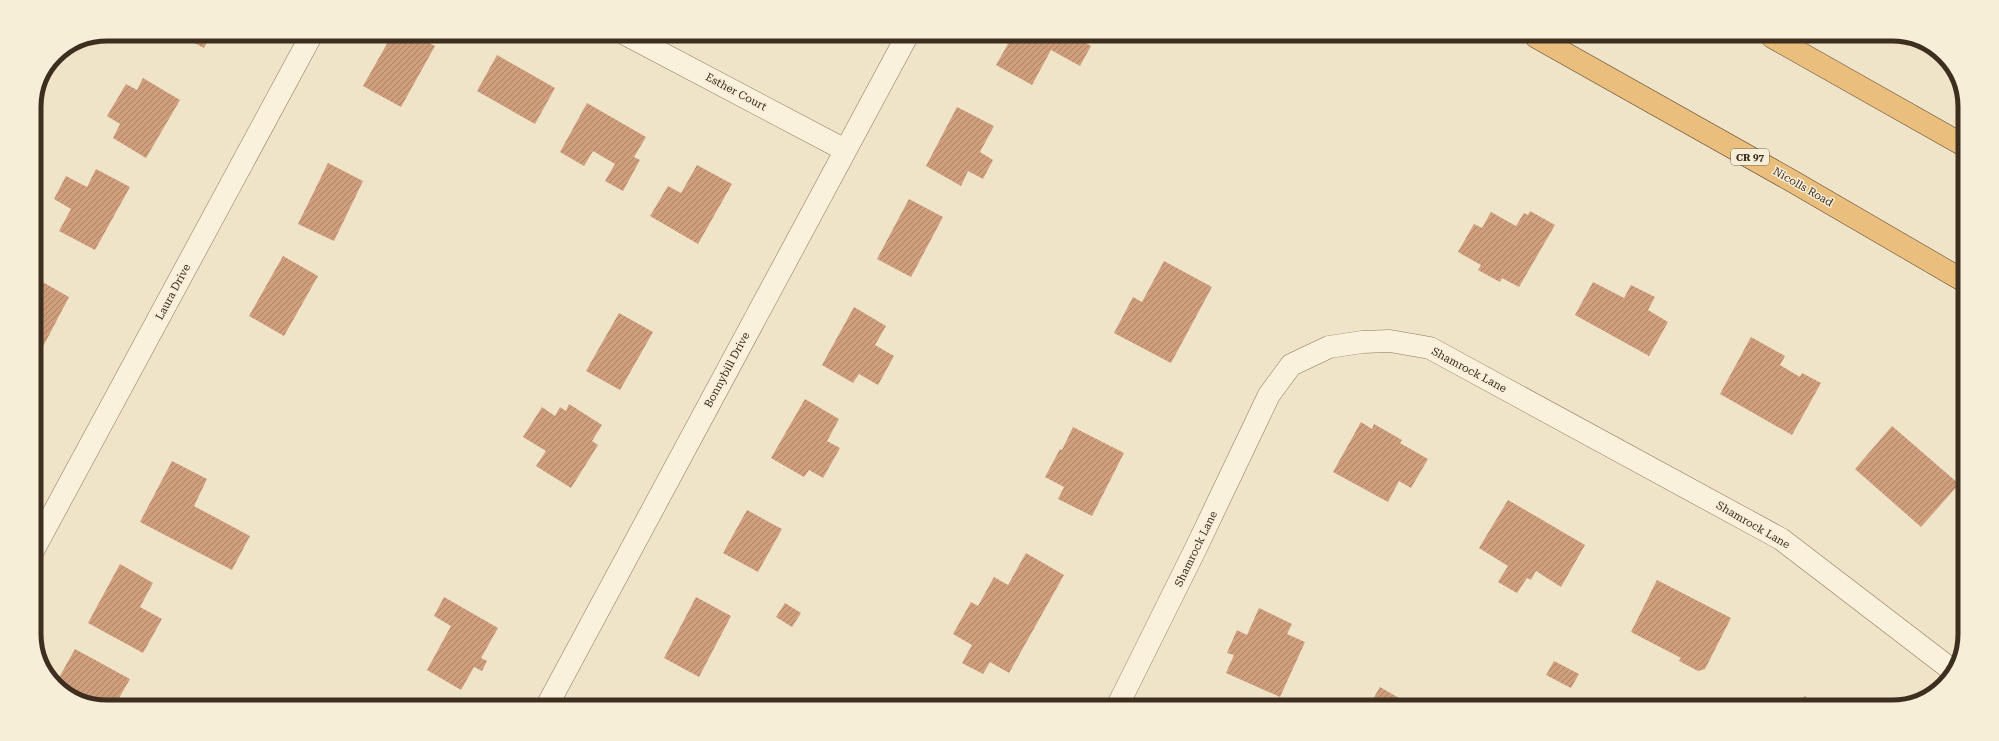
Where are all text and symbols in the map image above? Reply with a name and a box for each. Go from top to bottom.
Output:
street label: Esther Court [703,70,769,114]
road number: CR 97 [1731,149,1769,165]
street label: Nicolls Road [1771,165,1835,209]
street label: Laura Drive [153,262,193,322]
street label: Bonnybill Drive [702,330,752,410]
street label: Shamrock Lane [1429,345,1509,395]
street label: Shamrock Lane [1714,499,1792,551]
street label: Shamrock Lane [1172,509,1220,589]

